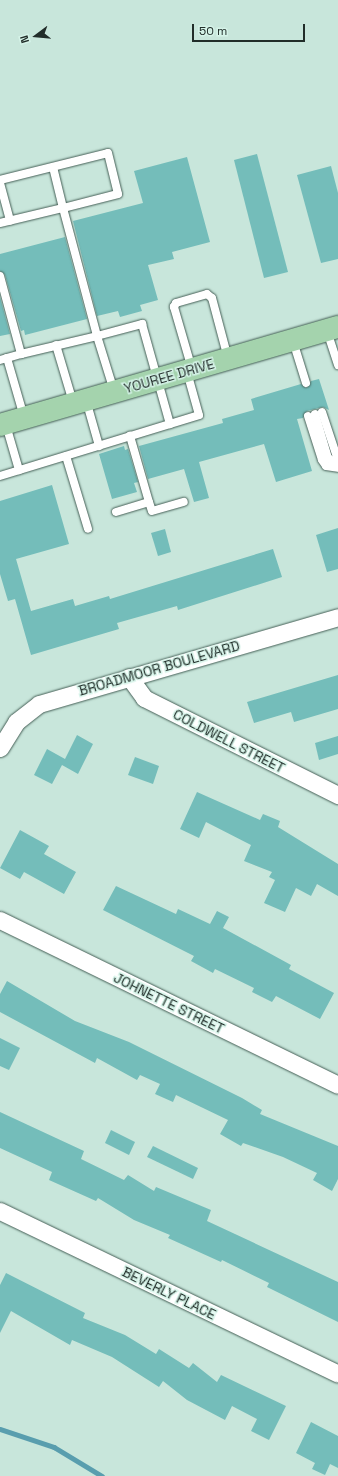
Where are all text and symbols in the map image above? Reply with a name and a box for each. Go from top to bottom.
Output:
north arrow [16,16,56,56]
scale bar [194,16,307,42]
text: 50 m [199,23,227,39]
text: N [17,34,32,45]
street label: YOUREE DRIVE [122,355,216,397]
street label: BROADMOOR BOULEVARD [76,637,242,699]
street label: COLDWELL STREET [170,705,288,777]
street label: JOHNETTE STREET [111,969,227,1037]
street label: BEVERLY PLACE [119,1263,219,1323]

